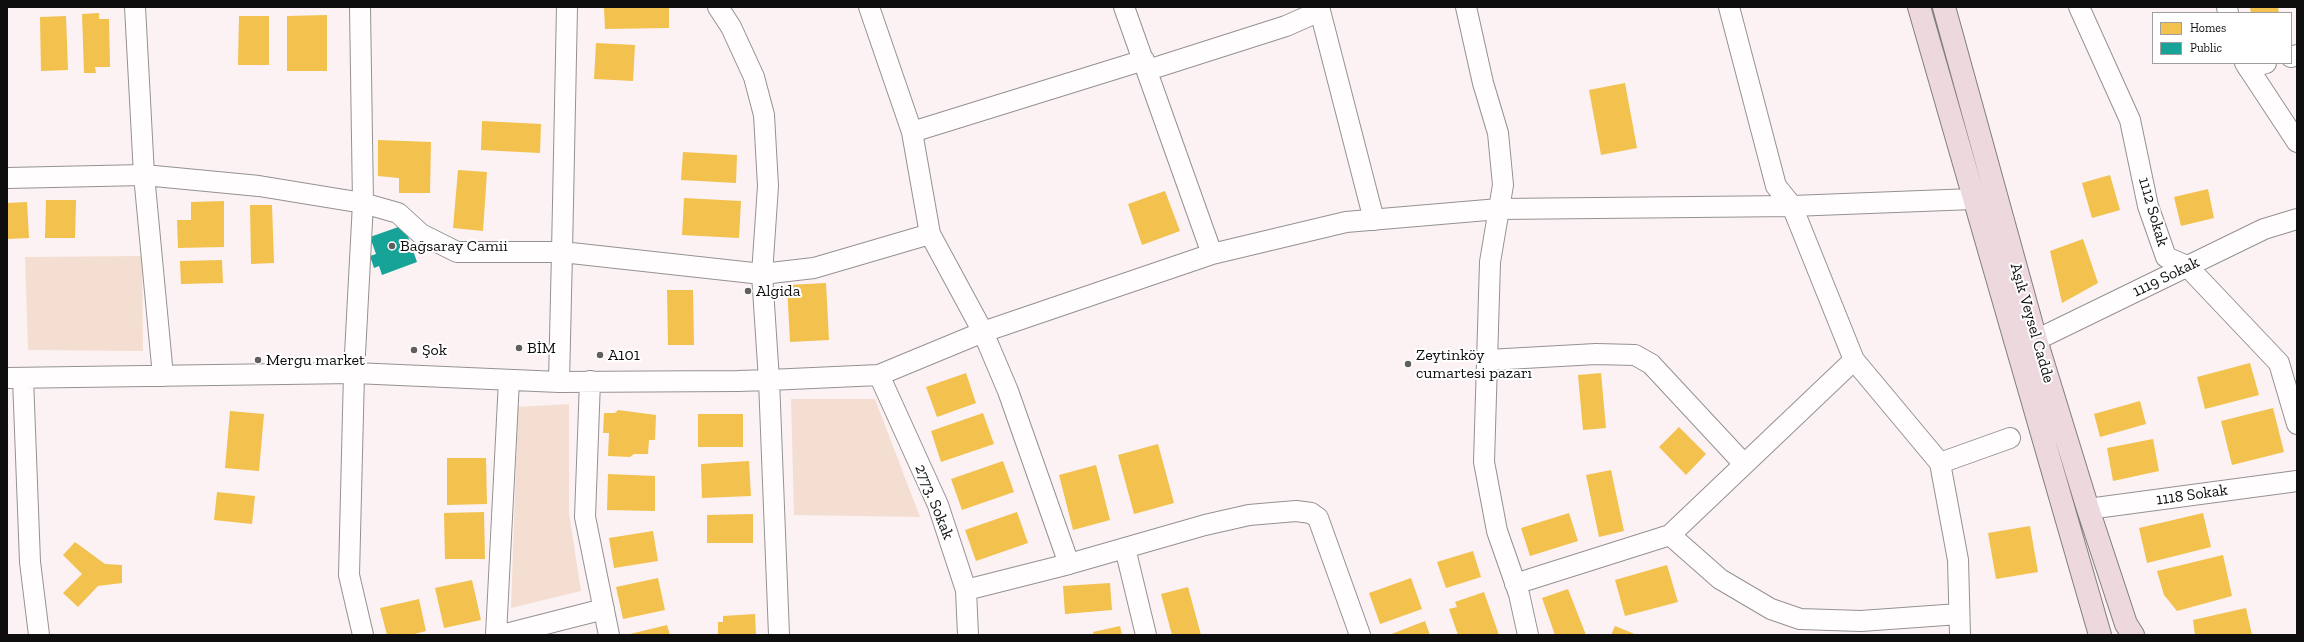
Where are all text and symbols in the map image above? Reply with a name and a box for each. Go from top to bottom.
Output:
legend [2152,12,2292,64]
text: Homes [2190,21,2226,35]
text: Public [2190,41,2222,55]
street label: 1112 Sokak [2134,175,2172,249]
place label: Bağsaray Camii [400,236,508,256]
marker: Bağsaray Camii [387,241,397,251]
street label: 1119 Sokak [2130,253,2202,301]
street label: Aşık Veysel Cadde [2006,261,2058,385]
place label: Algida [756,281,800,301]
marker: Algida [743,286,753,296]
place label: BİM [527,338,556,358]
place label: Şok [422,340,447,360]
marker: BİM [514,343,524,353]
marker: Şok [409,345,419,355]
place label: A101 [608,345,640,365]
place label: Zeytinköy cumartesi pazarı [1416,345,1532,383]
place label: Mergu market [266,350,365,370]
marker: A101 [595,350,605,360]
marker: Mergu market [253,355,263,365]
marker: Zeytinköy cumartesi pazarı [1403,359,1413,369]
street label: 2773. Sokak [910,462,958,542]
street label: 1118 Sokak [2155,480,2229,510]

